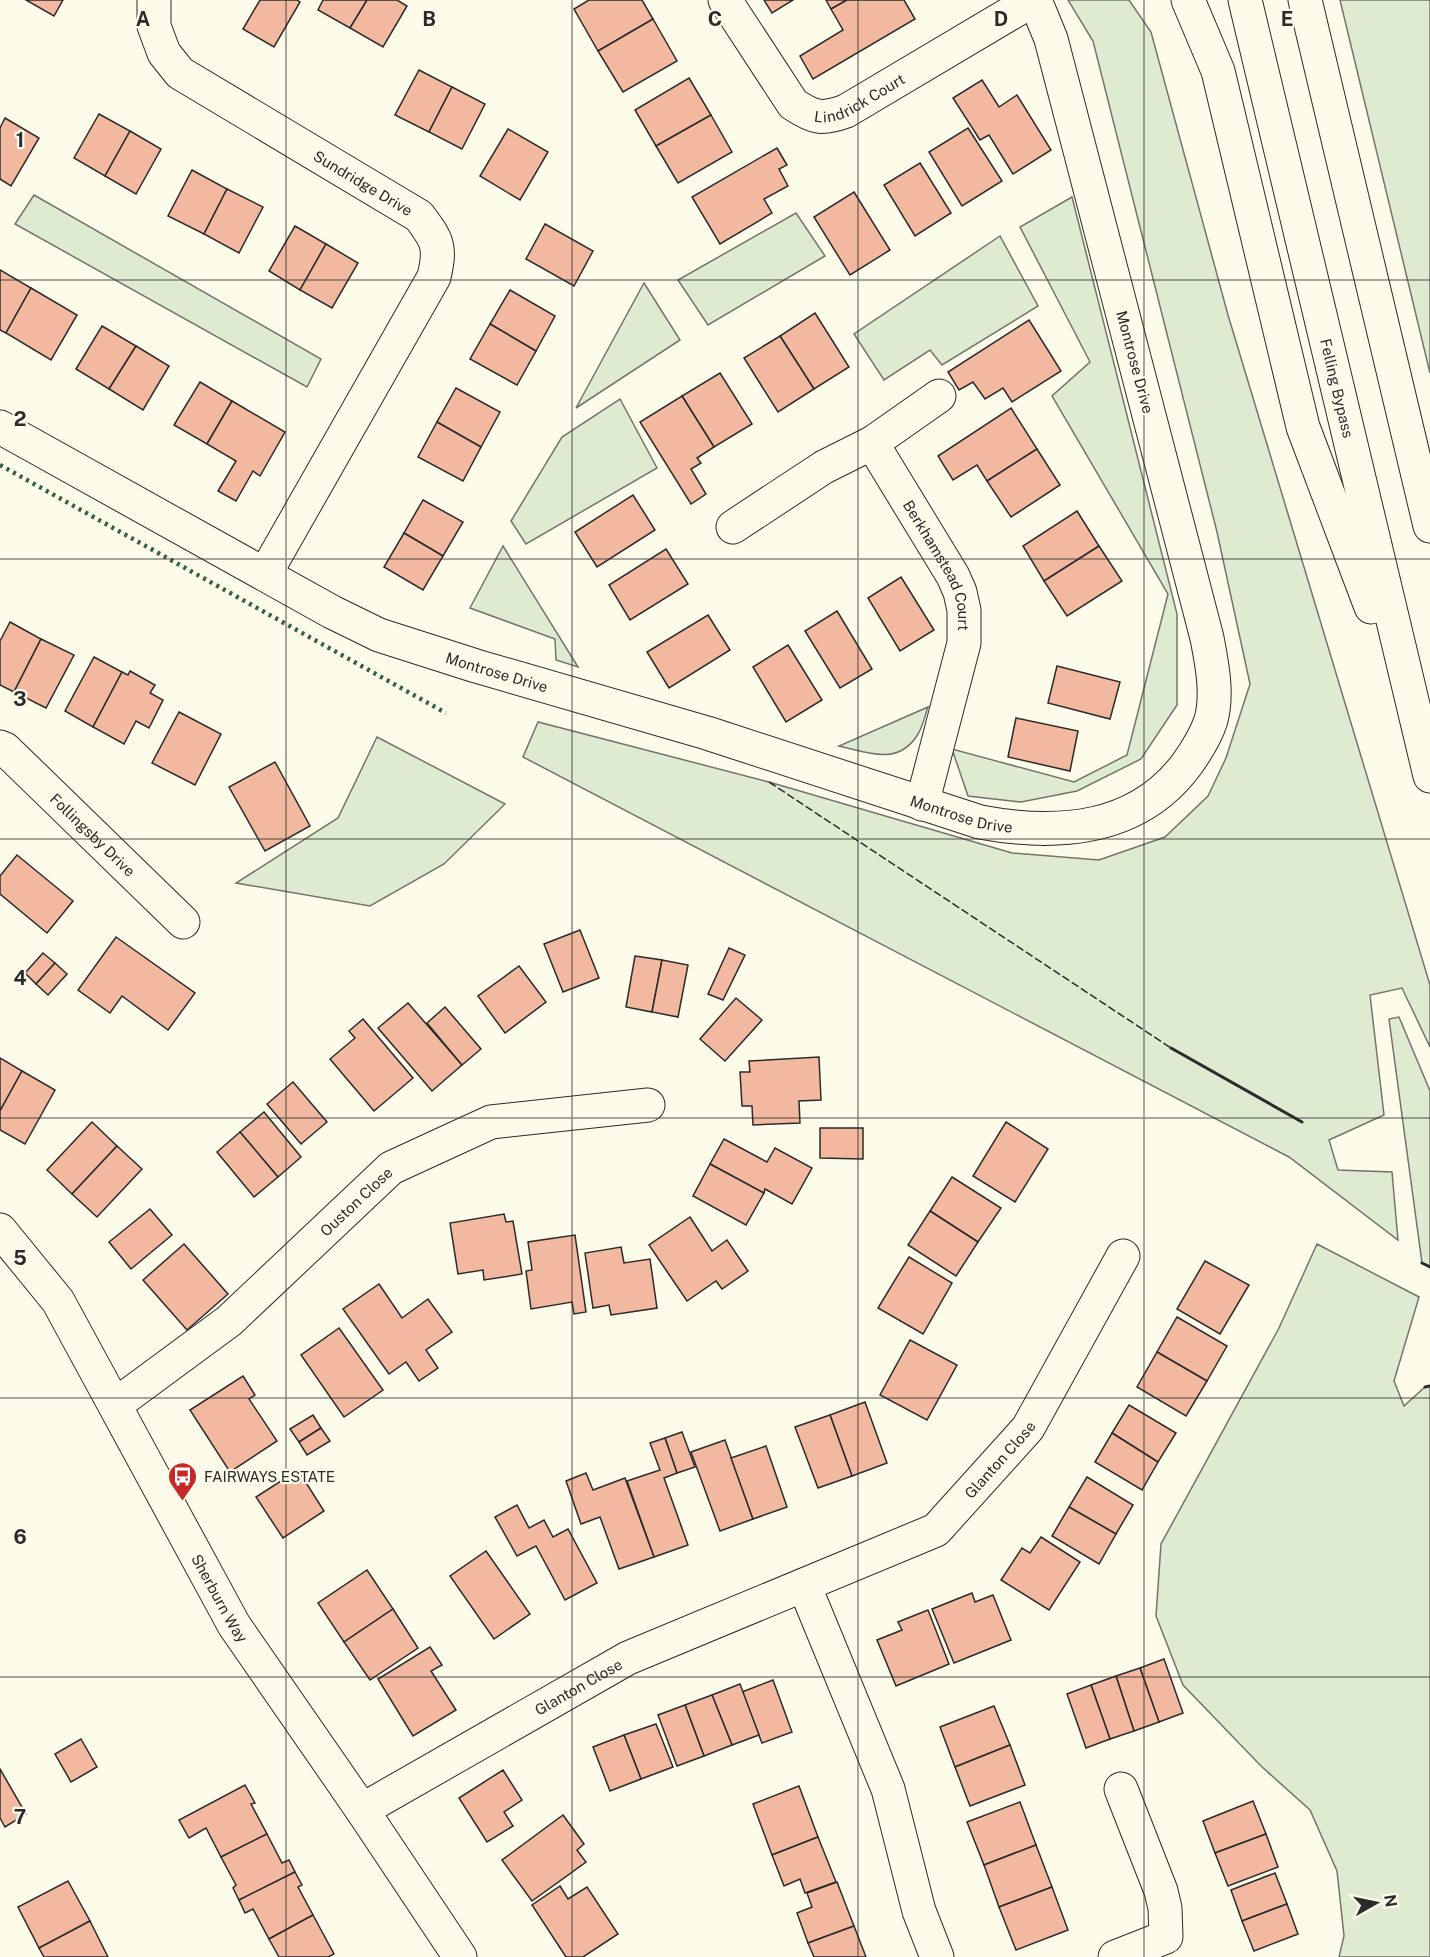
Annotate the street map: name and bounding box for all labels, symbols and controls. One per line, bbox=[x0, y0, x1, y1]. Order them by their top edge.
text: A bbox=[136, 7, 150, 31]
text: B bbox=[422, 7, 436, 31]
text: C bbox=[708, 7, 722, 31]
text: D bbox=[994, 7, 1008, 31]
text: E bbox=[1281, 7, 1293, 31]
street label: Lindrick Court bbox=[813, 70, 908, 125]
text: 1 bbox=[16, 128, 24, 152]
street label: Sundridge Drive bbox=[311, 147, 416, 219]
street label: Montrose Drive bbox=[1113, 309, 1157, 415]
street label: Felling Bypass bbox=[1317, 337, 1358, 440]
text: 2 bbox=[14, 407, 26, 431]
street label: Berkhamstead Court bbox=[900, 497, 973, 631]
street label: Montrose Drive bbox=[444, 648, 550, 695]
text: 3 bbox=[13, 687, 27, 711]
street label: Follingsby Drive bbox=[47, 789, 139, 879]
street label: Montrose Drive bbox=[908, 791, 1014, 835]
text: 4 bbox=[13, 966, 27, 990]
street label: Ouston Close bbox=[316, 1163, 395, 1239]
text: 5 bbox=[13, 1246, 27, 1270]
street label: Glanton Close bbox=[961, 1418, 1039, 1501]
bus stop icon: FAIRWAYS ESTATE bbox=[167, 1460, 199, 1502]
place label: FAIRWAYS ESTATE bbox=[204, 1468, 335, 1485]
text: 6 bbox=[13, 1525, 27, 1549]
street label: Sherburn Way bbox=[189, 1551, 252, 1645]
street label: Glanton Close bbox=[532, 1655, 625, 1718]
text: 7 bbox=[14, 1805, 26, 1829]
north arrow bbox=[1346, 1873, 1406, 1933]
text: N bbox=[1380, 1893, 1401, 1908]

